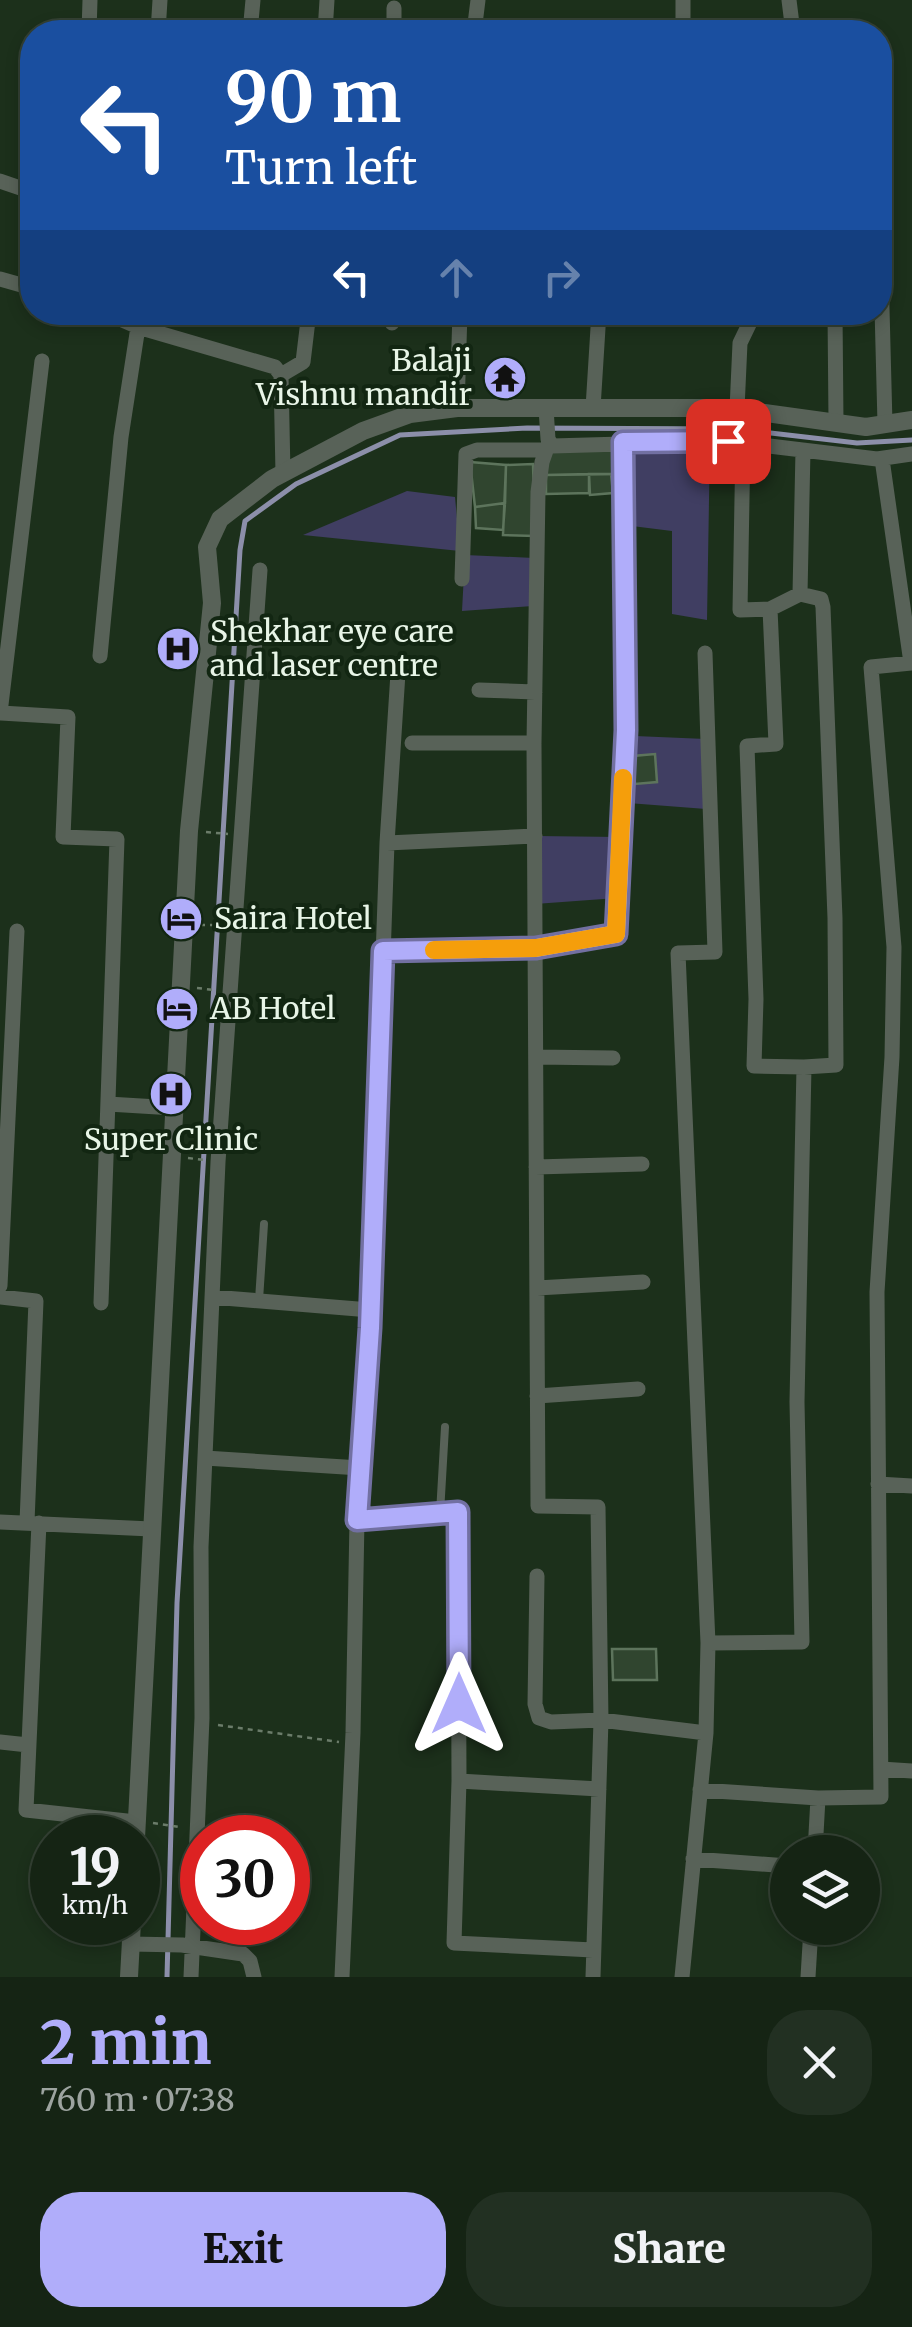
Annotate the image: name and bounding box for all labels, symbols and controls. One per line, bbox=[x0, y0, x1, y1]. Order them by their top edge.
text: 90 m bbox=[225, 53, 402, 141]
icon: left bbox=[60, 60, 190, 190]
text: Turn left bbox=[225, 140, 417, 196]
icon: left bbox=[324, 250, 379, 305]
icon: ahead bbox=[429, 250, 484, 305]
icon: right bbox=[534, 250, 589, 305]
place label: Balaji Vishnu mandir bbox=[255, 341, 472, 413]
temple icon: Balaji Vishnu mandir bbox=[482, 355, 528, 401]
pin bbox=[686, 399, 771, 484]
icon: arrive bbox=[701, 414, 756, 469]
place label: Shekhar eye care and laser centre bbox=[210, 612, 454, 684]
hospital icon: Shekhar eye care and laser centre bbox=[155, 626, 201, 672]
hotel icon: Saira Hotel bbox=[158, 896, 204, 942]
place label: Saira Hotel bbox=[214, 899, 372, 937]
hotel icon: AB Hotel bbox=[154, 986, 200, 1032]
place label: AB Hotel bbox=[209, 989, 336, 1027]
hospital icon: Super Clinic bbox=[148, 1071, 194, 1117]
place label: Super Clinic bbox=[84, 1120, 258, 1158]
position arrow bbox=[407, 1652, 511, 1756]
speed limit sign: 30 bbox=[180, 1815, 310, 1945]
map controls bbox=[770, 1835, 880, 1945]
button: layers bbox=[770, 1835, 880, 1945]
text: 19 bbox=[69, 1836, 121, 1899]
text: km/h bbox=[62, 1889, 128, 1921]
text: 2 min bbox=[40, 2005, 212, 2080]
button: close bbox=[767, 2010, 872, 2115]
text: 760 m · 07:38 bbox=[40, 2080, 235, 2120]
button: Exit bbox=[40, 2192, 446, 2307]
button: Share bbox=[466, 2192, 872, 2307]

